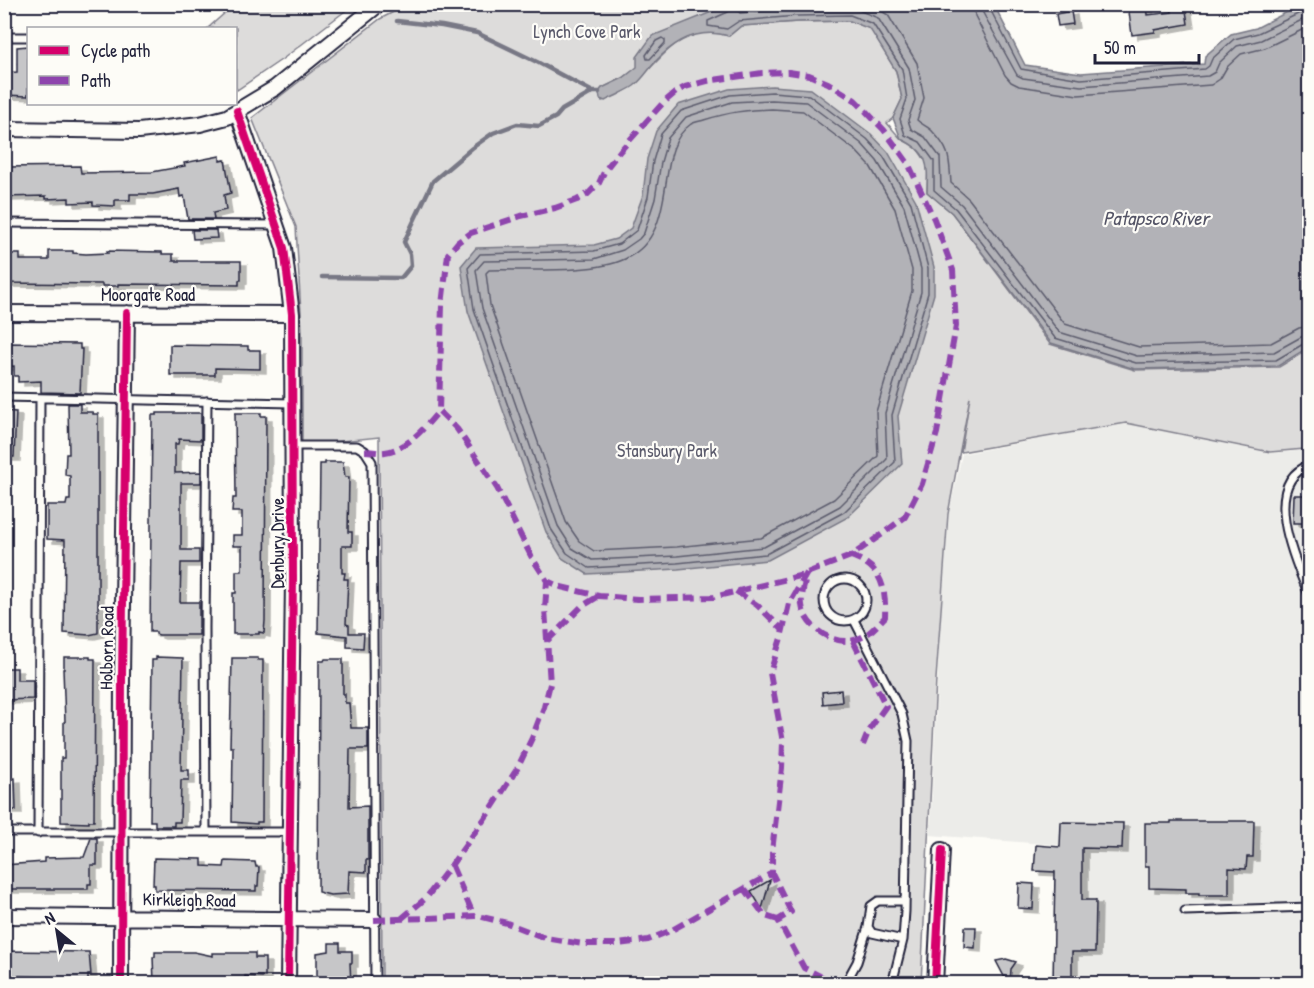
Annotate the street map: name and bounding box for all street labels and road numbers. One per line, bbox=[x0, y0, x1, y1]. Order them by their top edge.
street label: Moorgate Road bbox=[101, 282, 195, 307]
street label: Denbury Drive bbox=[265, 497, 290, 589]
street label: Holborn Road bbox=[93, 606, 120, 690]
street label: Kirkleigh Road bbox=[142, 886, 236, 913]

